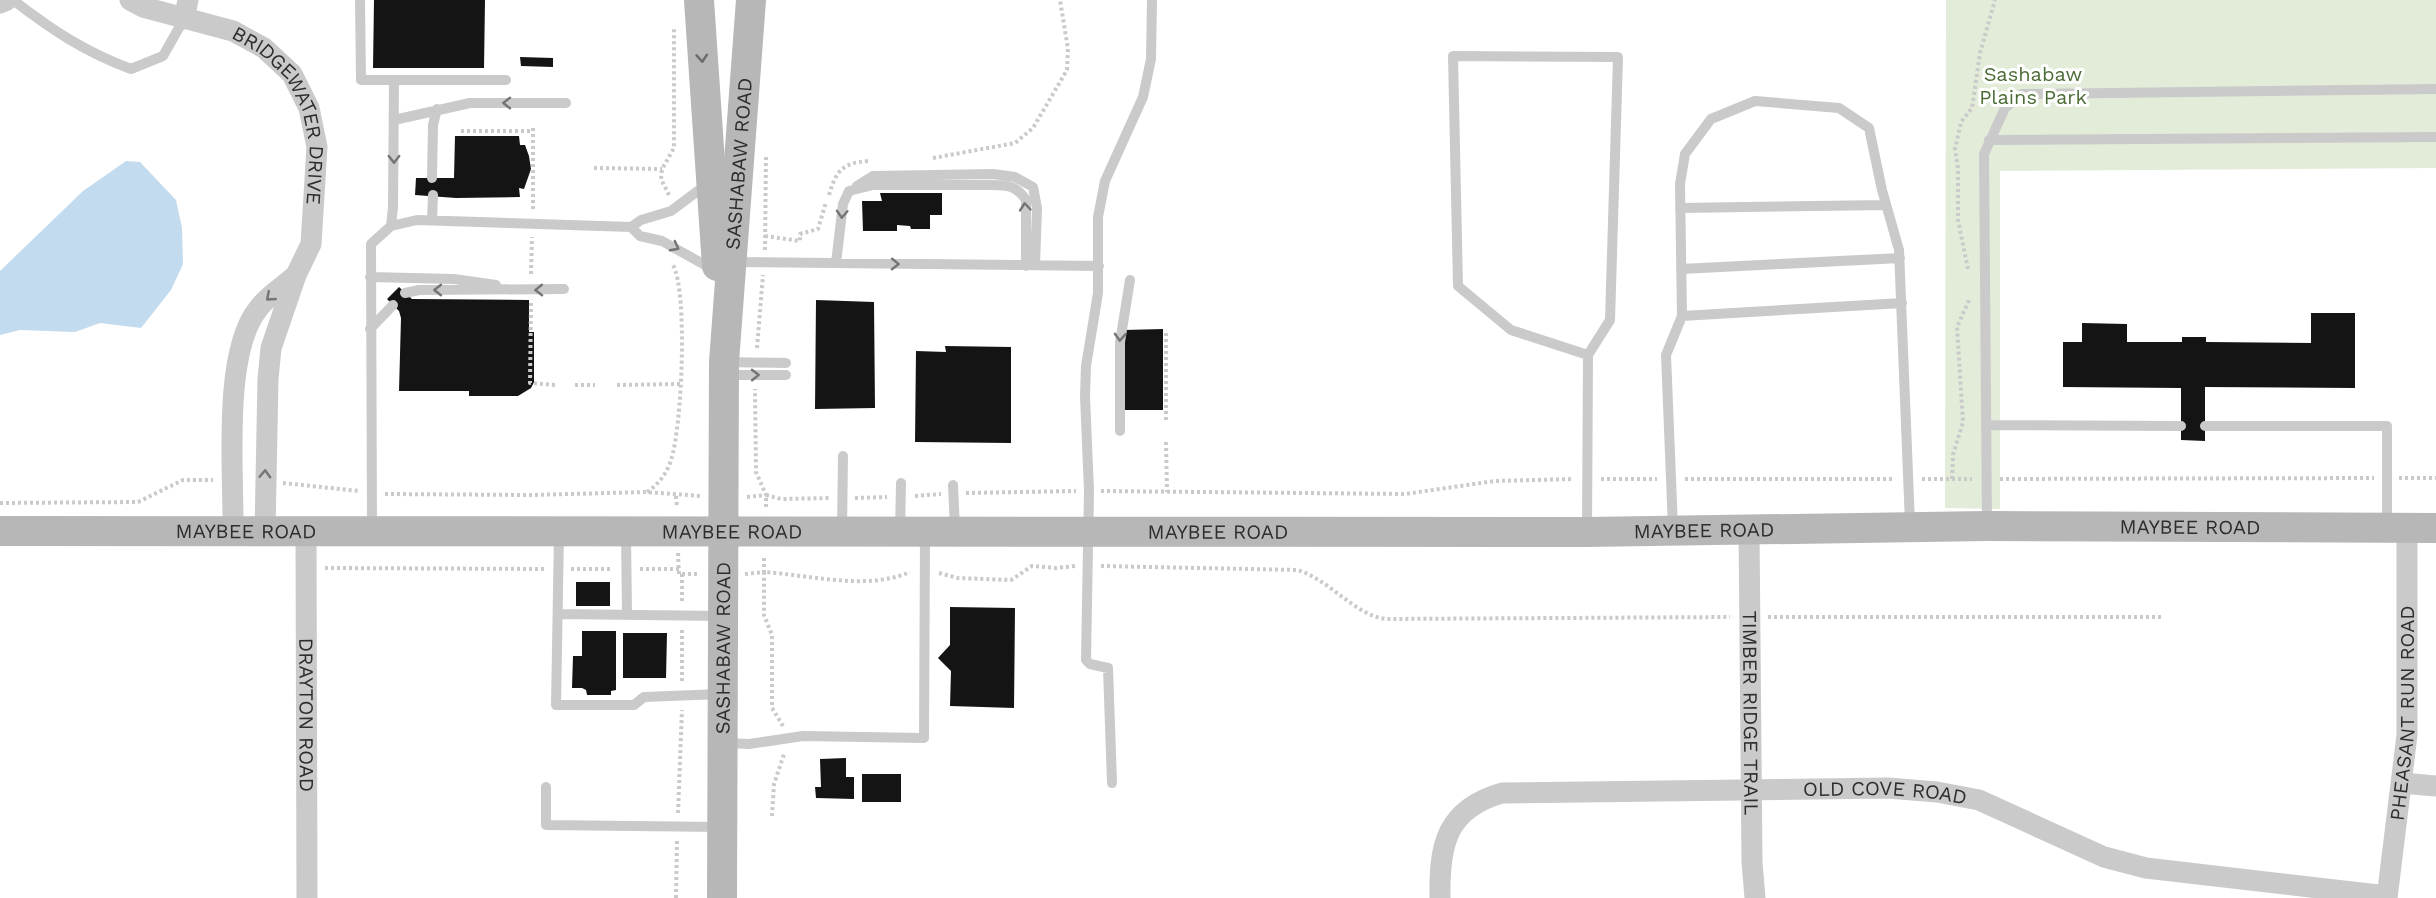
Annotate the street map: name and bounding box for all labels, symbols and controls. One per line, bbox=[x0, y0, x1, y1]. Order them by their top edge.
street label: BRIDGEWATER DRIVE bbox=[228, 21, 329, 205]
one-way arrow bbox=[695, 54, 708, 63]
park label: Sashabaw Plains Park bbox=[1979, 62, 2087, 109]
street label: SASHABAW ROAD bbox=[720, 77, 757, 251]
one-way arrow bbox=[503, 97, 512, 109]
one-way arrow bbox=[388, 155, 400, 164]
one-way arrow bbox=[1019, 203, 1032, 212]
one-way arrow bbox=[836, 210, 849, 219]
one-way arrow bbox=[669, 240, 679, 251]
one-way arrow bbox=[890, 258, 899, 270]
one-way arrow bbox=[434, 284, 443, 296]
one-way arrow bbox=[534, 284, 543, 296]
one-way arrow bbox=[266, 290, 277, 301]
one-way arrow bbox=[1114, 333, 1127, 342]
one-way arrow bbox=[750, 369, 759, 381]
one-way arrow bbox=[258, 469, 271, 478]
street label: MAYBEE ROAD bbox=[2119, 515, 2260, 539]
street label: MAYBEE ROAD bbox=[1633, 517, 1775, 543]
street label: MAYBEE ROAD bbox=[176, 519, 316, 543]
street label: MAYBEE ROAD bbox=[662, 519, 802, 544]
street label: MAYBEE ROAD bbox=[1148, 520, 1288, 544]
street label: SASHABAW ROAD bbox=[711, 562, 735, 734]
street label: PHEASANT RUN ROAD bbox=[2385, 605, 2420, 822]
street label: TIMBER RIDGE TRAIL bbox=[1738, 611, 1764, 816]
street label: DRAYTON ROAD bbox=[294, 638, 319, 792]
street label: OLD COVE ROAD bbox=[1803, 776, 1969, 809]

